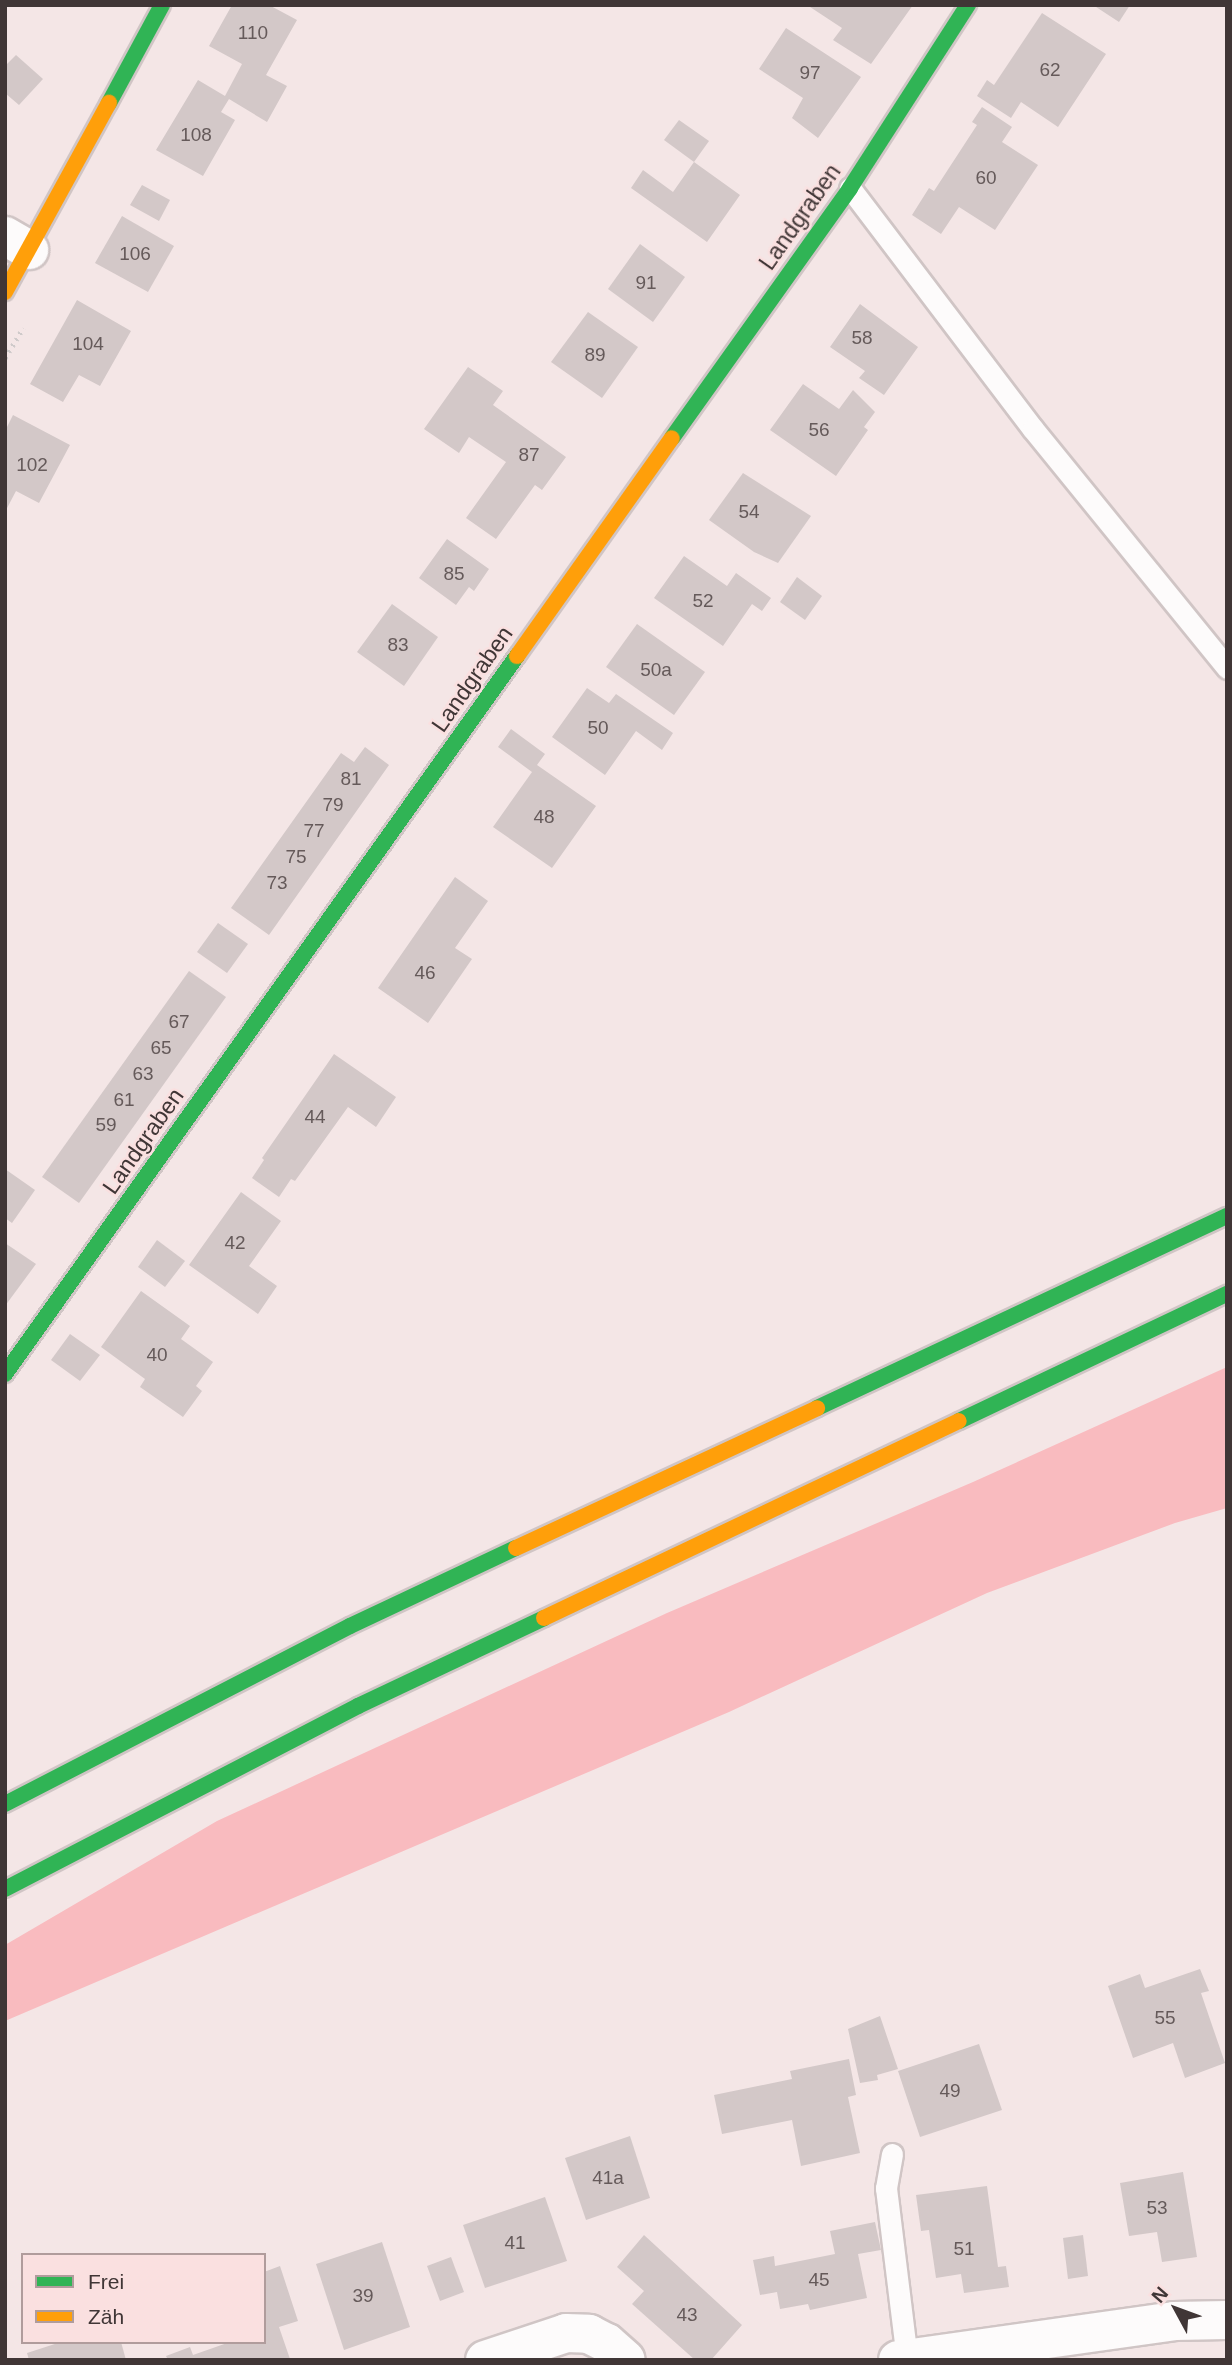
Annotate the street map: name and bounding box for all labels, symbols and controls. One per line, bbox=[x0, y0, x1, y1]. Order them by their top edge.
house number: 110 bbox=[238, 22, 268, 44]
house number: 62 bbox=[1039, 59, 1061, 81]
house number: 97 bbox=[799, 62, 821, 84]
house number: 108 bbox=[180, 124, 212, 146]
street label: Landgraben bbox=[753, 159, 847, 275]
house number: 60 bbox=[975, 167, 997, 189]
house number: 106 bbox=[119, 243, 151, 265]
house number: 91 bbox=[635, 272, 657, 294]
house number: 58 bbox=[851, 327, 873, 349]
house number: 104 bbox=[72, 333, 104, 355]
house number: 89 bbox=[584, 344, 606, 366]
house number: 56 bbox=[808, 419, 830, 441]
house number: 87 bbox=[518, 444, 540, 466]
house number: 102 bbox=[16, 454, 48, 476]
house number: 54 bbox=[738, 501, 760, 523]
house number: 85 bbox=[443, 563, 465, 585]
house number: 52 bbox=[692, 590, 714, 612]
street label: Landgraben bbox=[425, 621, 519, 737]
house number: 83 bbox=[387, 634, 409, 656]
house number: 50a bbox=[640, 659, 672, 681]
house number: 50 bbox=[587, 717, 609, 739]
house number: 81 bbox=[340, 768, 362, 790]
house number: 79 bbox=[322, 794, 344, 816]
house number: 48 bbox=[533, 806, 555, 828]
house number: 77 bbox=[303, 820, 325, 842]
house number: 75 bbox=[285, 846, 307, 868]
house number: 73 bbox=[266, 872, 288, 894]
house number: 46 bbox=[414, 962, 436, 984]
house number: 67 bbox=[168, 1011, 190, 1033]
house number: 65 bbox=[150, 1037, 172, 1059]
house number: 63 bbox=[132, 1063, 154, 1085]
street label: Landgraben bbox=[96, 1083, 190, 1199]
house number: 61 bbox=[113, 1089, 135, 1111]
house number: 44 bbox=[304, 1106, 326, 1128]
house number: 59 bbox=[95, 1114, 117, 1136]
house number: 42 bbox=[224, 1232, 246, 1254]
house number: 40 bbox=[146, 1344, 168, 1366]
house number: 55 bbox=[1154, 2007, 1176, 2029]
house number: 49 bbox=[939, 2080, 961, 2102]
house number: 41a bbox=[592, 2167, 624, 2189]
house number: 53 bbox=[1146, 2197, 1168, 2219]
house number: 41 bbox=[504, 2232, 526, 2254]
house number: 51 bbox=[953, 2238, 975, 2260]
legend bbox=[21, 2253, 266, 2344]
house number: 45 bbox=[808, 2269, 830, 2291]
text: Frei bbox=[88, 2270, 124, 2293]
north arrow bbox=[1141, 2274, 1211, 2344]
text: N bbox=[1147, 2283, 1172, 2307]
house number: 39 bbox=[352, 2285, 374, 2307]
house number: 43 bbox=[676, 2304, 698, 2326]
text: Zäh bbox=[88, 2305, 124, 2328]

